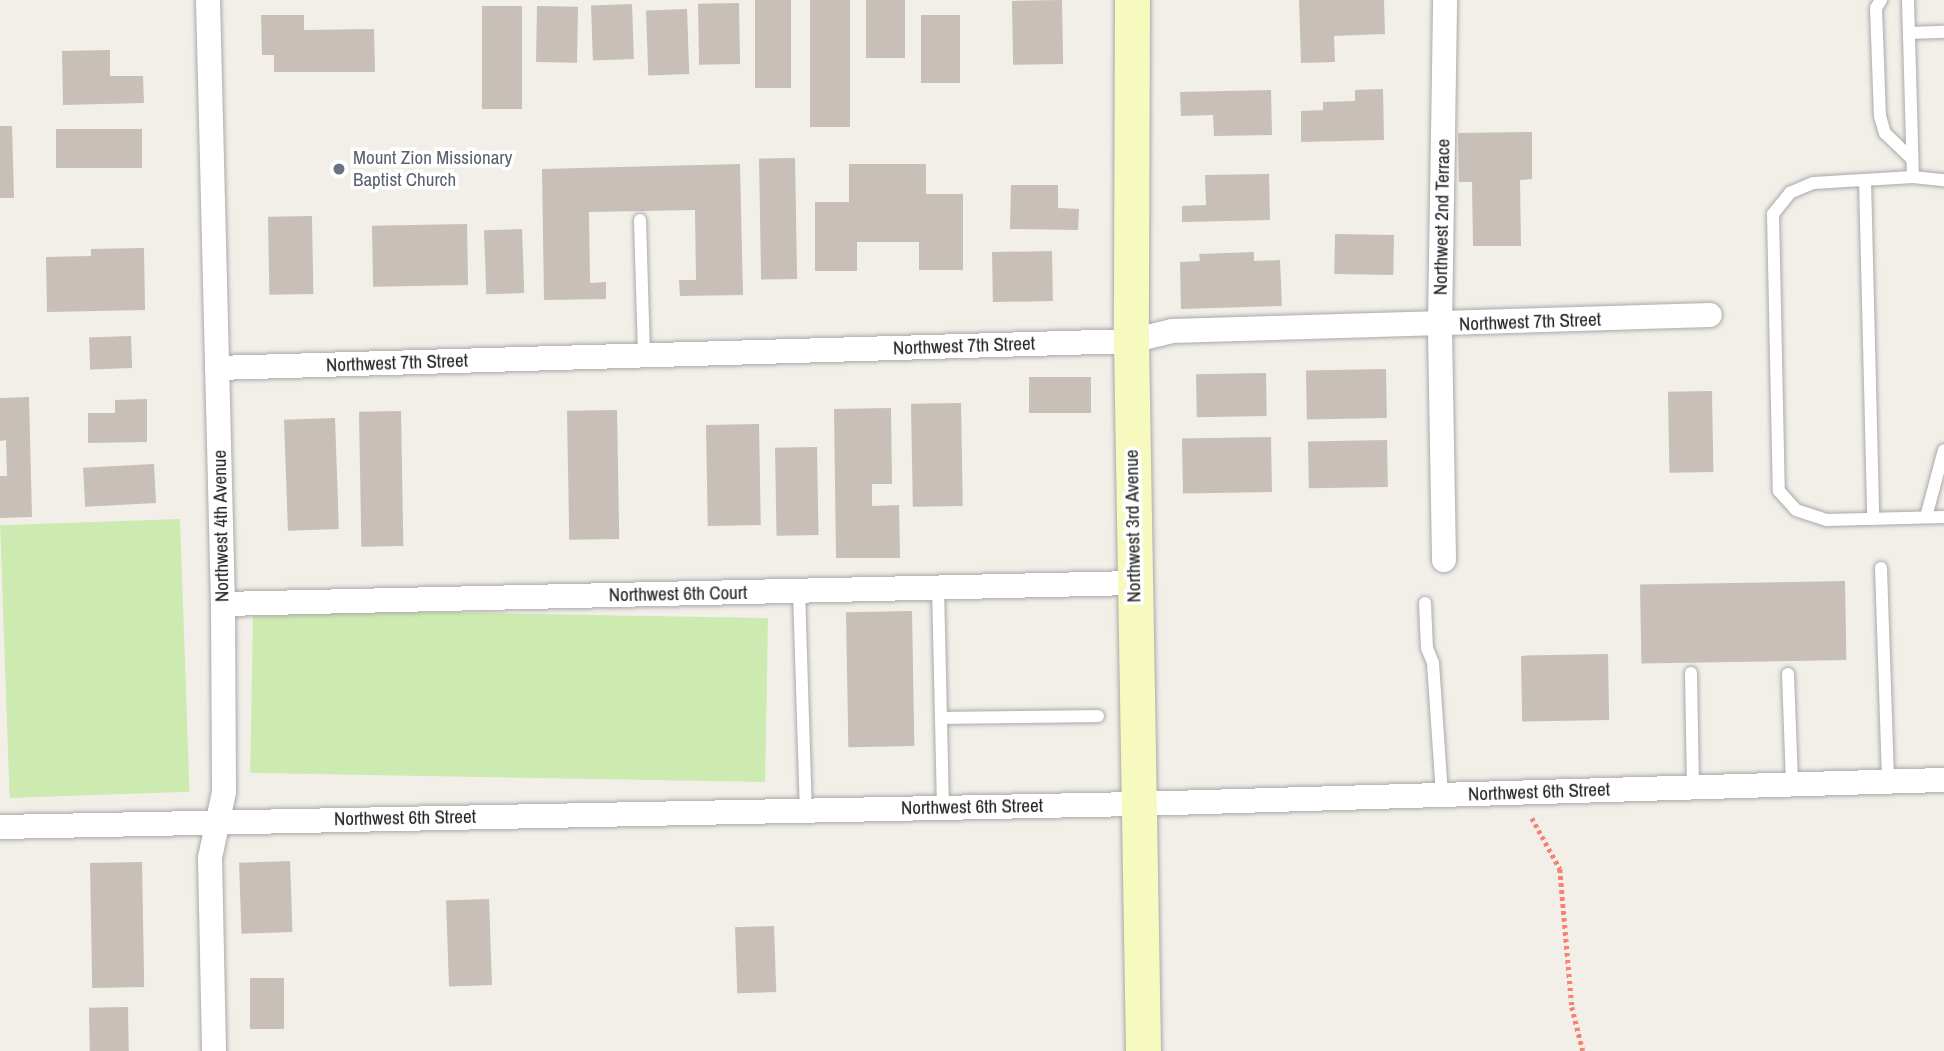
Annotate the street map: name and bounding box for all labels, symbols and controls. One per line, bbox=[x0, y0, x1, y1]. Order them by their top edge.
street label: Northwest 2nd Terrace bbox=[1429, 138, 1455, 296]
place label: Mount Zion Missionary Baptist Church bbox=[353, 147, 512, 191]
marker: Mount Zion Missionary Baptist Church bbox=[331, 161, 347, 177]
street label: Northwest 7th Street bbox=[1459, 308, 1601, 336]
street label: Northwest 7th Street bbox=[893, 332, 1035, 360]
street label: Northwest 7th Street bbox=[326, 349, 468, 377]
street label: Northwest 4th Avenue bbox=[208, 449, 234, 603]
street label: Northwest 3rd Avenue bbox=[1120, 449, 1146, 603]
street label: Northwest 6th Court bbox=[609, 581, 747, 607]
street label: Northwest 6th Street bbox=[1468, 778, 1610, 806]
street label: Northwest 6th Street bbox=[901, 794, 1043, 820]
street label: Northwest 6th Street bbox=[334, 805, 476, 831]

